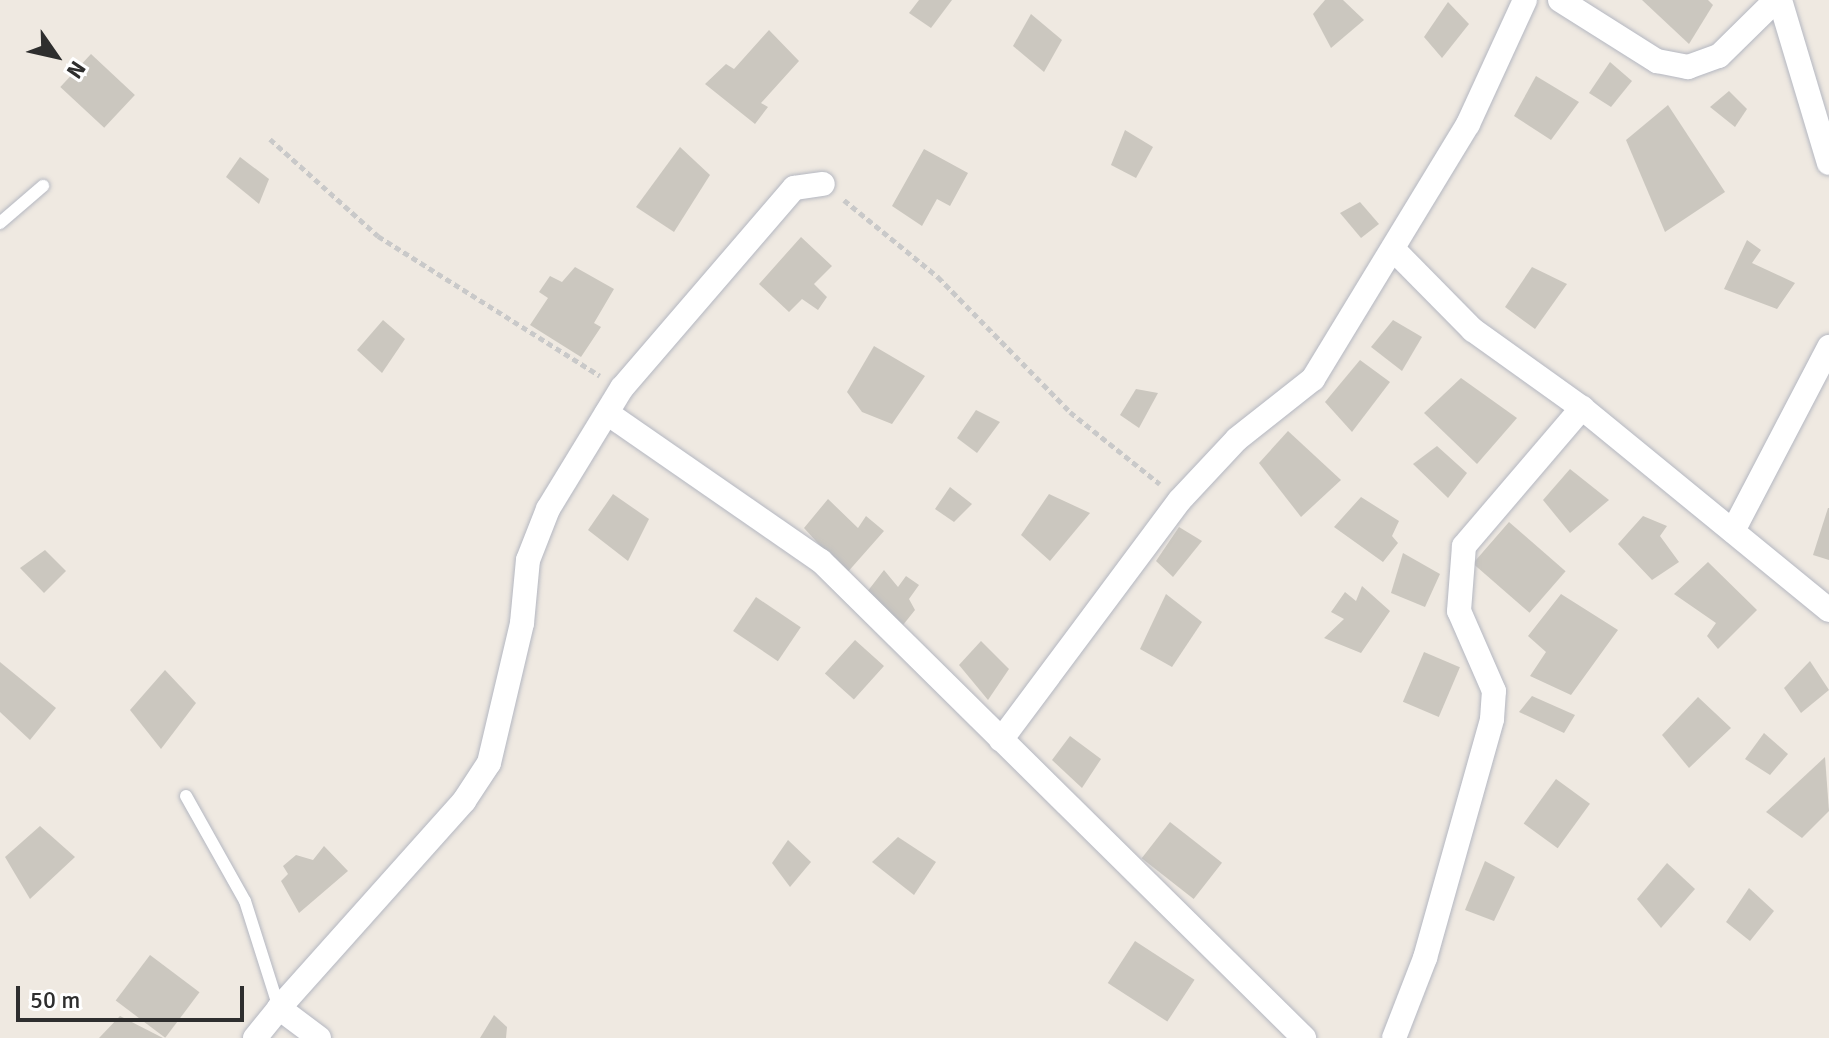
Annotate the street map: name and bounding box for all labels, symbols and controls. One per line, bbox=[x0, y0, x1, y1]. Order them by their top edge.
north arrow bbox=[16, 16, 96, 96]
text: N bbox=[61, 56, 92, 84]
scale bar bbox=[20, 970, 248, 1020]
text: 50 m bbox=[30, 985, 80, 1015]

